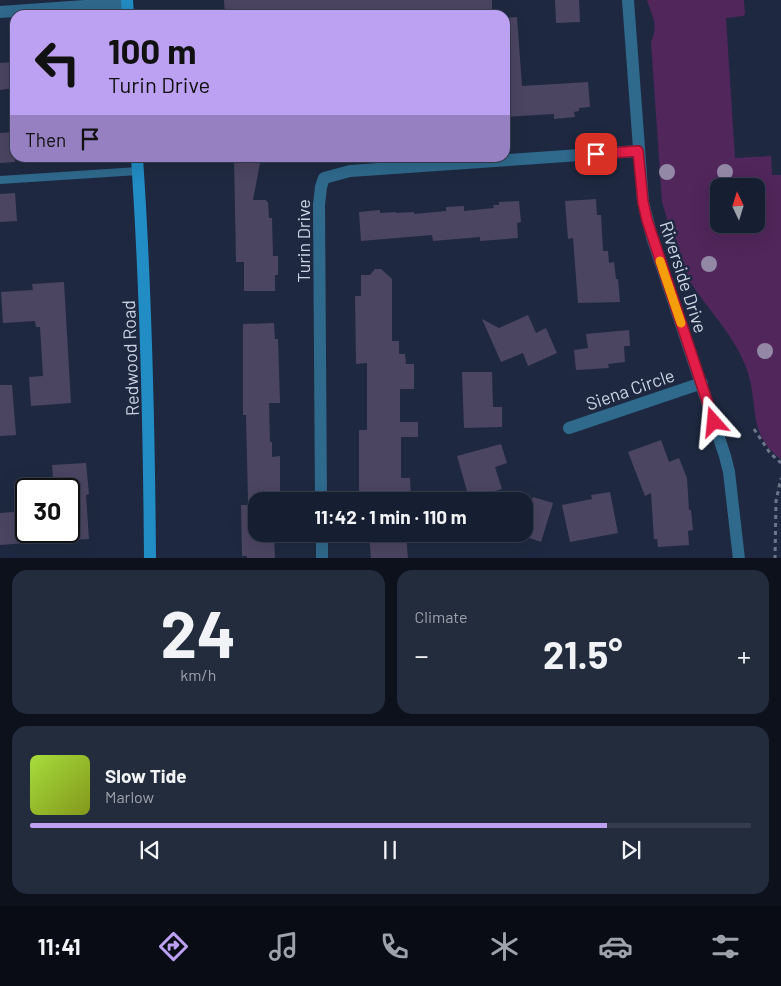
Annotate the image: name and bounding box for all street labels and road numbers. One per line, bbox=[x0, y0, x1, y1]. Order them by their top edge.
street label: Turin Drive bbox=[292, 199, 314, 283]
street label: Riverside Drive bbox=[656, 218, 712, 336]
street label: Redwood Road bbox=[117, 300, 143, 416]
street label: Siena Circle bbox=[583, 364, 677, 414]

